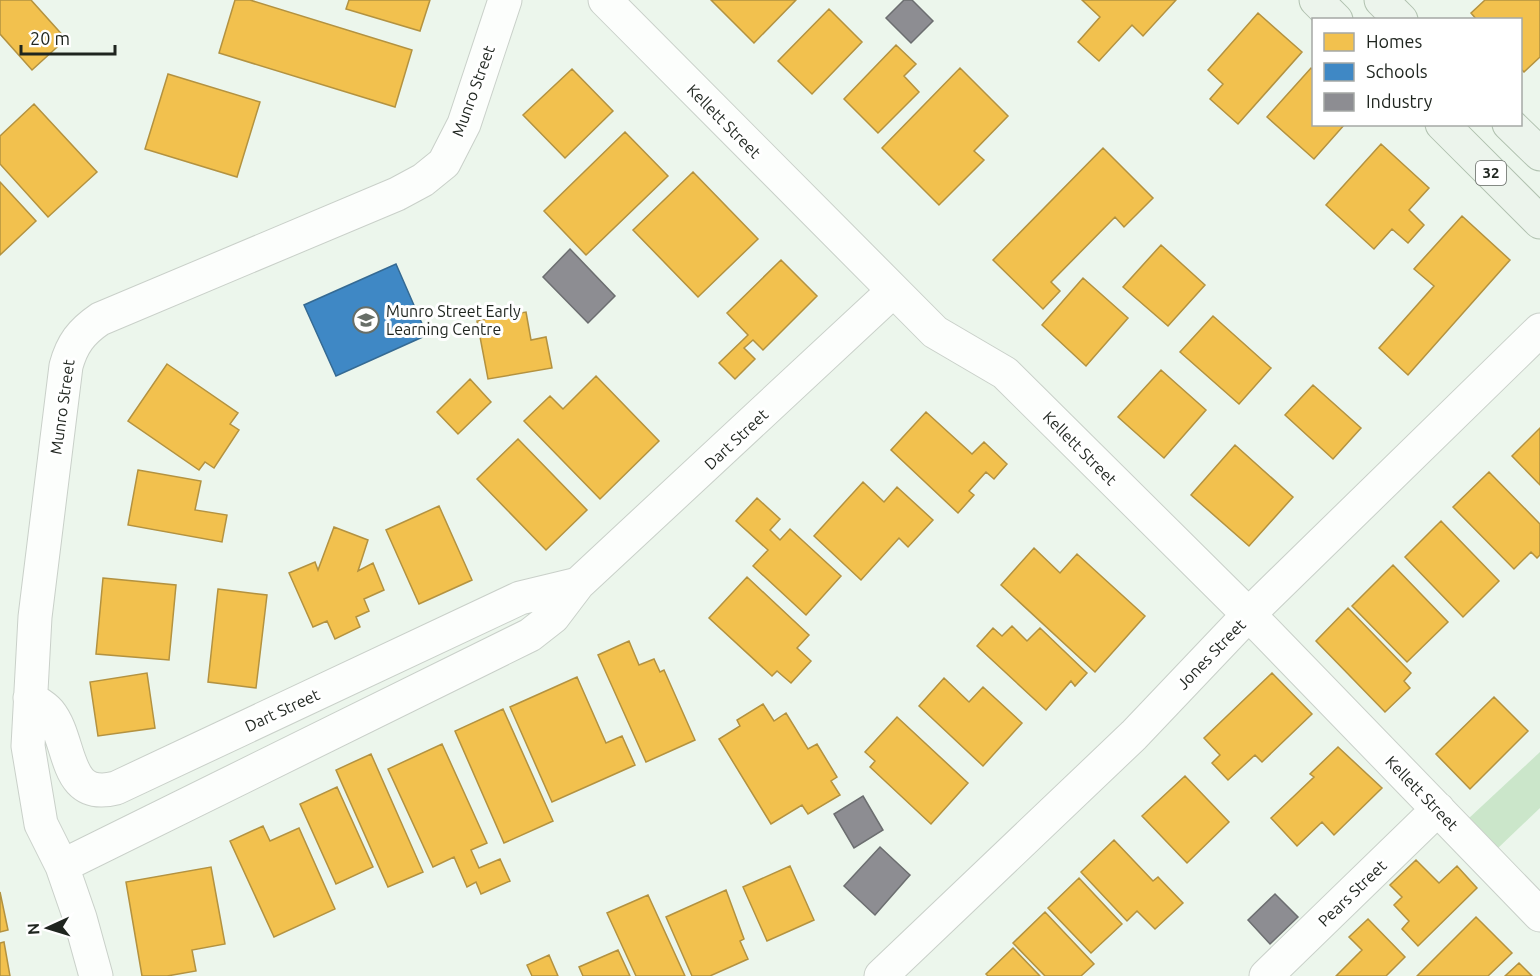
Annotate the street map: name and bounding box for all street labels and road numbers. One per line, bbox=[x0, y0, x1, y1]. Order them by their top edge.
street label: Munro Street bbox=[448, 42, 498, 139]
street label: Kellett Street bbox=[684, 81, 765, 162]
road number: 32 bbox=[1476, 161, 1506, 185]
street label: Munro Street bbox=[46, 358, 78, 456]
street label: Dart Street bbox=[701, 405, 772, 473]
street label: Kellett Street bbox=[1040, 408, 1121, 489]
street label: Jones Street bbox=[1173, 615, 1249, 693]
street label: Dart Street bbox=[242, 685, 323, 735]
street label: Kellett Street bbox=[1382, 752, 1462, 834]
street label: Pears Street bbox=[1314, 856, 1390, 930]

